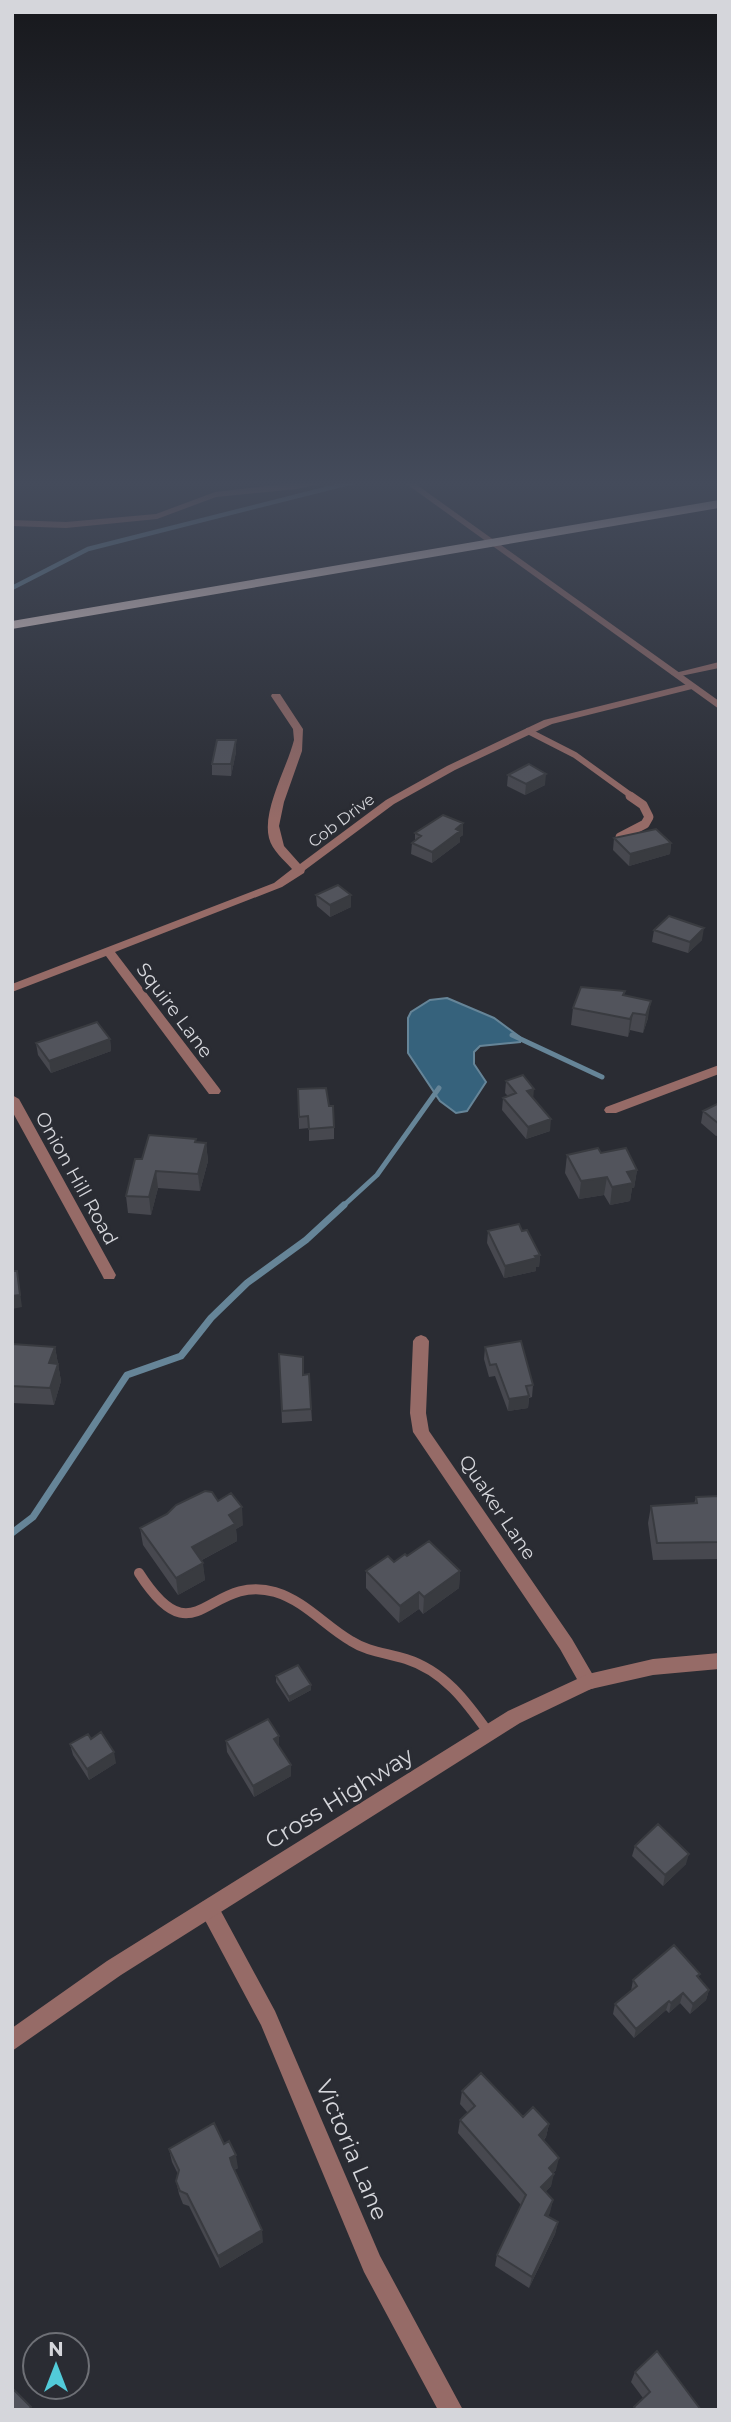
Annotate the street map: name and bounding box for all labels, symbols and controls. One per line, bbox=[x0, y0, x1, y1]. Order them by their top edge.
street label: Cob Drive bbox=[304, 789, 378, 851]
street label: Squire Lane bbox=[131, 958, 218, 1062]
street label: Onion Hill Road bbox=[30, 1107, 123, 1249]
street label: Quaker Lane bbox=[454, 1450, 541, 1564]
street label: Cross Highway bbox=[260, 1741, 419, 1855]
street label: Victoria Lane bbox=[310, 2076, 394, 2224]
north arrow bbox=[21, 2331, 91, 2401]
text: N bbox=[48, 2338, 64, 2361]

